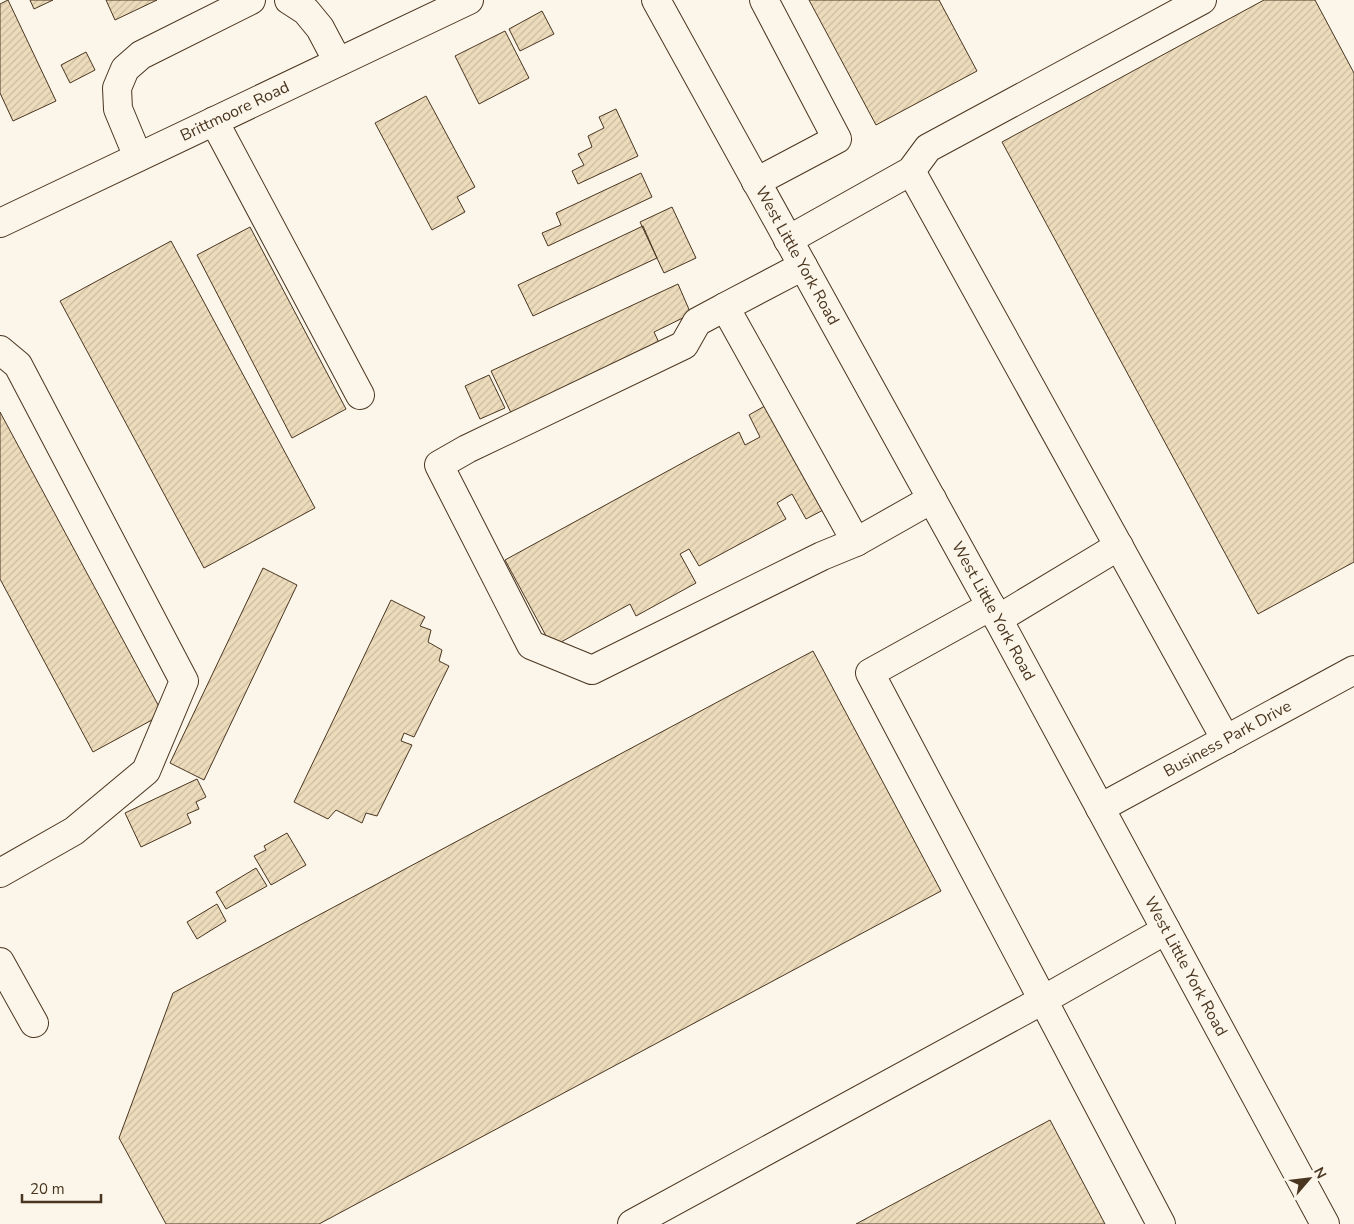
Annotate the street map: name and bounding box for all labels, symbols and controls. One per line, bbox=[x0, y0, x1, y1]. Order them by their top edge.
street label: Brittmoore Road bbox=[177, 76, 293, 147]
street label: West Little York Road bbox=[750, 182, 844, 329]
street label: West Little York Road bbox=[946, 538, 1040, 685]
street label: Business Park Drive bbox=[1160, 695, 1295, 782]
street label: West Little York Road bbox=[1139, 893, 1232, 1040]
north arrow bbox=[1284, 1154, 1334, 1204]
text: N bbox=[1309, 1164, 1331, 1182]
scale bar bbox=[22, 1172, 101, 1204]
text: 20 m bbox=[30, 1179, 65, 1199]

